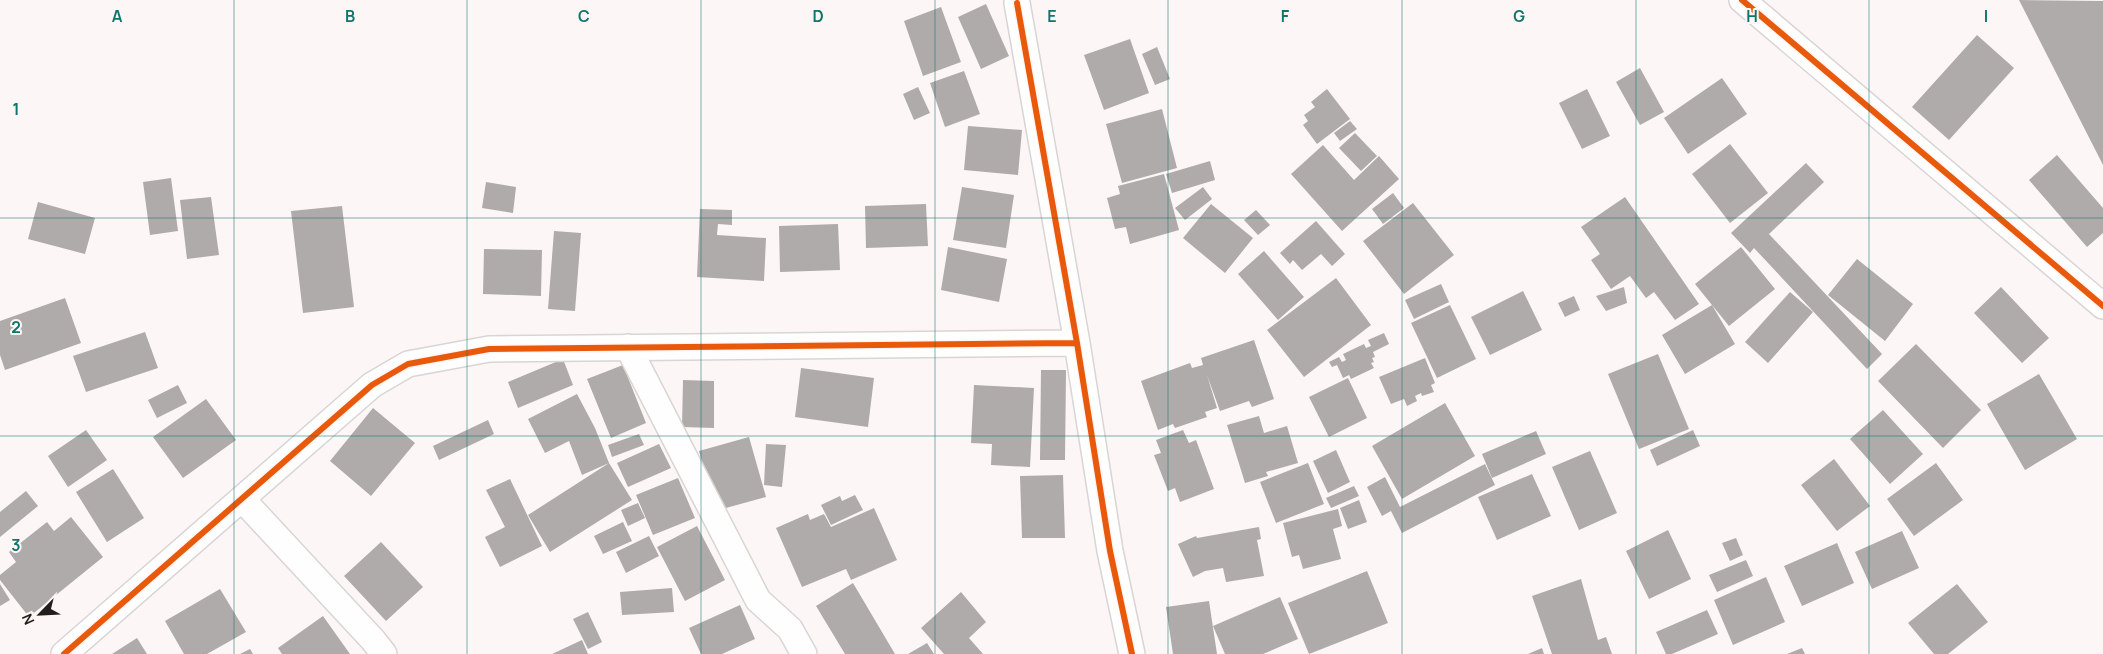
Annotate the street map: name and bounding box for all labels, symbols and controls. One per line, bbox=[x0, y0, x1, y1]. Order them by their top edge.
text: A bbox=[112, 5, 123, 27]
text: B bbox=[345, 5, 355, 27]
text: C bbox=[578, 5, 590, 27]
text: D bbox=[812, 5, 824, 27]
text: E bbox=[1047, 5, 1057, 27]
text: F bbox=[1281, 5, 1290, 27]
text: G bbox=[1513, 5, 1525, 27]
text: H bbox=[1746, 5, 1758, 27]
text: I bbox=[1984, 5, 1988, 27]
text: 1 bbox=[12, 98, 20, 120]
text: 2 bbox=[11, 316, 21, 338]
text: 3 bbox=[11, 534, 21, 556]
north arrow bbox=[15, 589, 65, 639]
text: N bbox=[17, 611, 38, 628]

